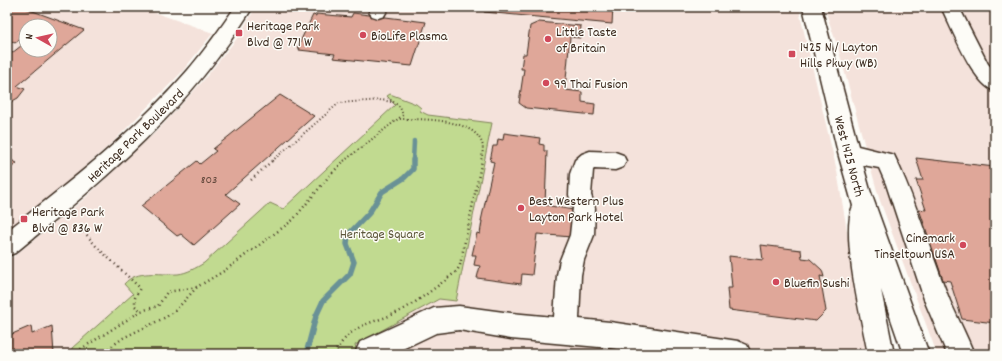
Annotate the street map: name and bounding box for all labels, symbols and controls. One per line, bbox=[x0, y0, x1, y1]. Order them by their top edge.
place label: Heritage Park Blvd @ 771 W bbox=[247, 17, 319, 53]
north arrow bbox=[18, 18, 58, 58]
place label: Little Taste of Britain bbox=[556, 23, 617, 59]
place label: BioLife Plasma bbox=[371, 27, 448, 47]
marker: Heritage Park Blvd @ 771 W bbox=[234, 28, 244, 38]
marker: BioLife Plasma bbox=[358, 30, 368, 40]
text: N bbox=[22, 33, 38, 41]
marker: Little Taste of Britain bbox=[543, 34, 553, 44]
place label: 1425 N / Layton Hills Pkwy (WB) bbox=[800, 38, 878, 74]
marker: 1425 N / Layton Hills Pkwy (WB) bbox=[787, 49, 797, 59]
place label: 99 Thai Fusion bbox=[554, 75, 628, 95]
marker: 99 Thai Fusion bbox=[541, 78, 551, 88]
street label: Heritage Park Boulevard bbox=[83, 85, 189, 188]
street label: West 1425 North bbox=[828, 114, 868, 199]
house number: 803 bbox=[201, 172, 217, 189]
place label: Best Western Plus Layton Park Hotel bbox=[529, 192, 624, 228]
place label: Heritage Park Blvd @ 836 W bbox=[32, 203, 104, 239]
marker: Best Western Plus Layton Park Hotel bbox=[516, 203, 526, 213]
marker: Heritage Park Blvd @ 836 W bbox=[19, 214, 29, 224]
park label: Heritage Square bbox=[340, 225, 424, 245]
place label: Cinemark Tinseltown USA bbox=[874, 229, 955, 265]
marker: Cinemark Tinseltown USA bbox=[958, 240, 968, 250]
place label: Bluefin Sushi bbox=[784, 274, 850, 294]
marker: Bluefin Sushi bbox=[771, 277, 781, 287]

